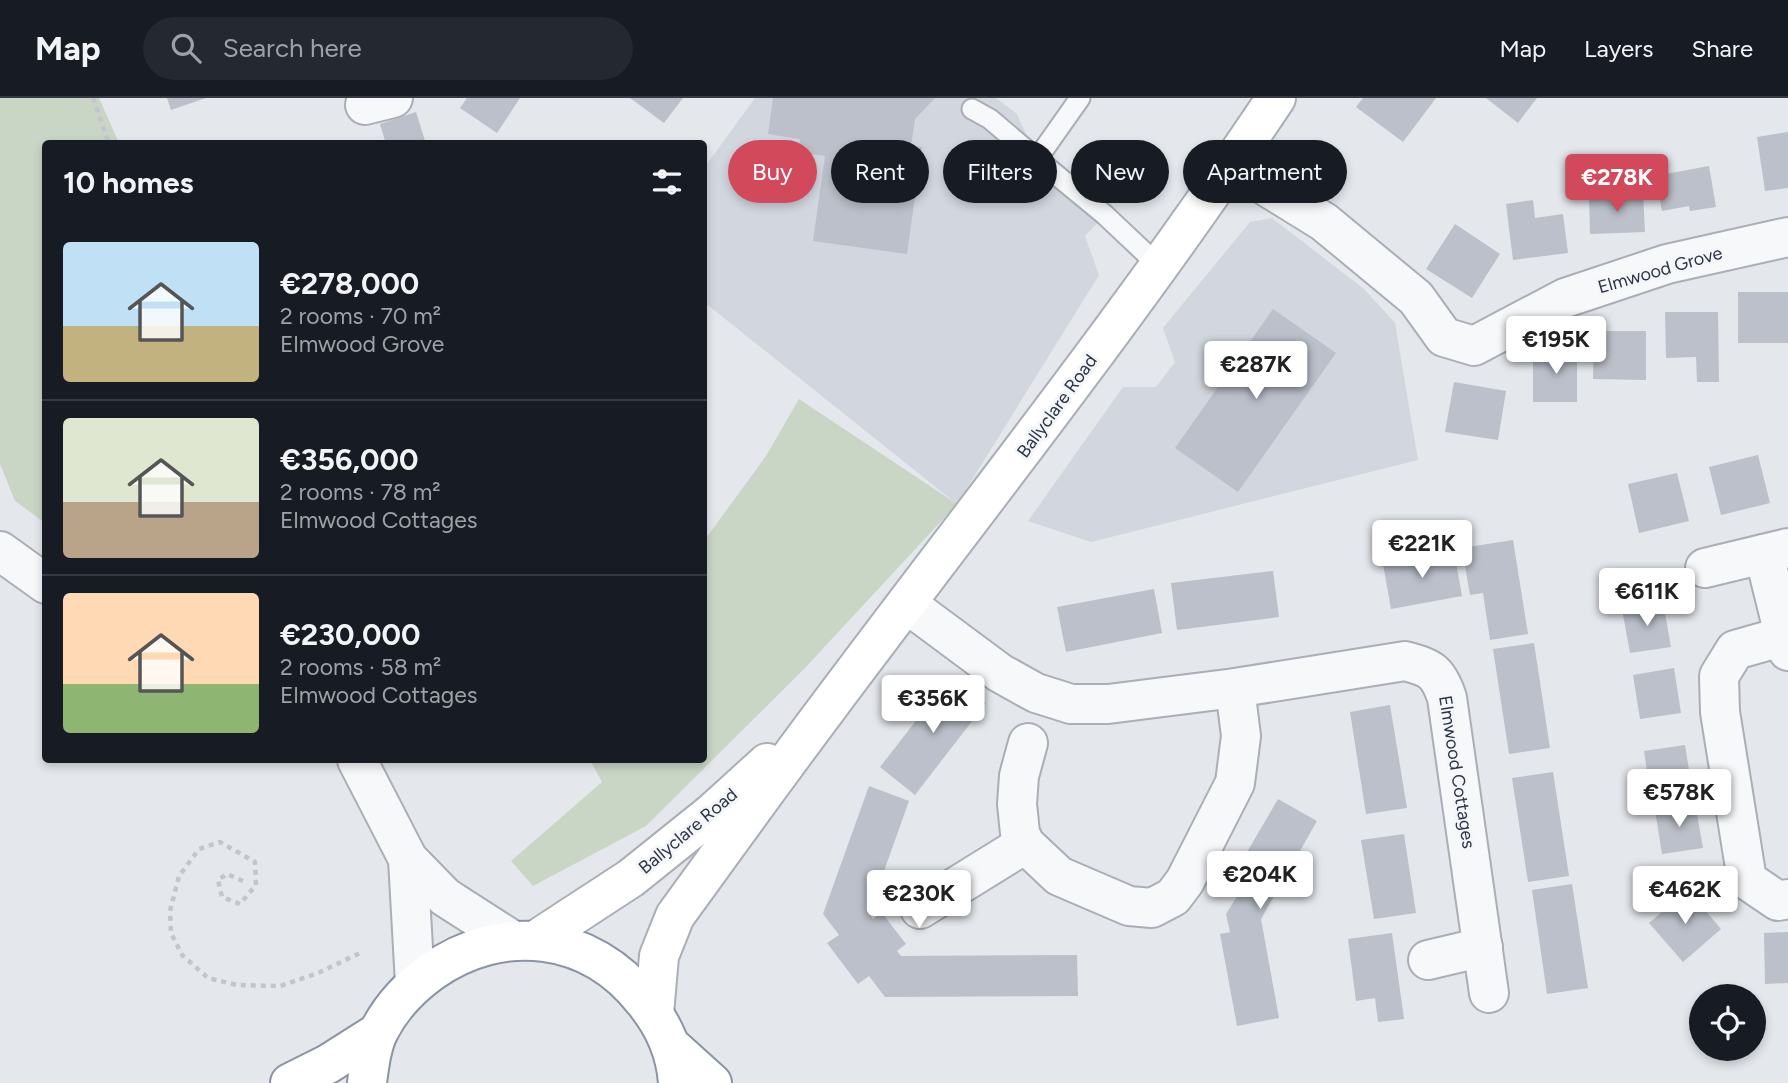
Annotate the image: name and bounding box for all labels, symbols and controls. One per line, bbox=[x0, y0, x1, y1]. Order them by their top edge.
search box bbox=[143, 17, 633, 80]
text: Map bbox=[35, 29, 101, 68]
icon: search bbox=[167, 29, 205, 67]
text: Search here bbox=[223, 32, 362, 64]
text: Map bbox=[1499, 34, 1546, 63]
text: Layers bbox=[1584, 34, 1653, 63]
text: Share bbox=[1691, 34, 1753, 63]
chip: Buy bbox=[728, 140, 817, 203]
chip: Rent bbox=[831, 140, 929, 203]
chip: Filters bbox=[943, 140, 1057, 203]
chip: New bbox=[1071, 140, 1169, 203]
chip: Apartment bbox=[1183, 140, 1347, 203]
pin: €278K bbox=[1568, 155, 1666, 214]
icon: filters bbox=[648, 163, 686, 201]
text: €278K bbox=[1581, 163, 1653, 191]
text: 10 homes bbox=[63, 164, 194, 201]
street label: Elmwood Grove bbox=[1595, 242, 1725, 298]
text: €278,000 bbox=[280, 265, 419, 302]
icon: home bbox=[119, 270, 203, 354]
text: 2 rooms · 70 m² bbox=[280, 302, 441, 330]
pin: €195K bbox=[1507, 316, 1605, 376]
text: €195K bbox=[1522, 325, 1590, 353]
text: Elmwood Grove bbox=[280, 330, 444, 358]
pin: €287K bbox=[1207, 342, 1305, 401]
street label: Ballyclare Road bbox=[1012, 350, 1102, 462]
text: €287K bbox=[1220, 350, 1292, 378]
text: €356,000 bbox=[280, 441, 418, 478]
icon: home bbox=[119, 446, 203, 530]
text: 2 rooms · 78 m² bbox=[280, 478, 441, 506]
text: Elmwood Cottages bbox=[280, 506, 477, 534]
pin: €221K bbox=[1373, 520, 1471, 580]
text: €221K bbox=[1388, 529, 1456, 557]
pin: €611K bbox=[1598, 568, 1696, 628]
text: €611K bbox=[1615, 577, 1679, 605]
text: €230,000 bbox=[280, 616, 420, 653]
icon: home bbox=[119, 621, 203, 705]
text: 2 rooms · 58 m² bbox=[280, 653, 441, 681]
pin: €356K bbox=[884, 676, 982, 735]
text: Elmwood Cottages bbox=[280, 681, 477, 709]
text: €356K bbox=[898, 684, 968, 712]
street label: Elmwood Cottages bbox=[1434, 694, 1480, 850]
pin: €578K bbox=[1630, 770, 1728, 829]
text: €578K bbox=[1643, 778, 1715, 806]
street label: Ballyclare Road bbox=[634, 783, 742, 879]
pin: €204K bbox=[1211, 852, 1309, 911]
text: €204K bbox=[1223, 860, 1297, 888]
pin: €462K bbox=[1636, 866, 1734, 926]
pin: €230K bbox=[870, 870, 968, 930]
text: €462K bbox=[1649, 875, 1721, 903]
text: €230K bbox=[883, 879, 955, 907]
map controls bbox=[1689, 984, 1766, 1061]
button: locate bbox=[1689, 984, 1766, 1061]

